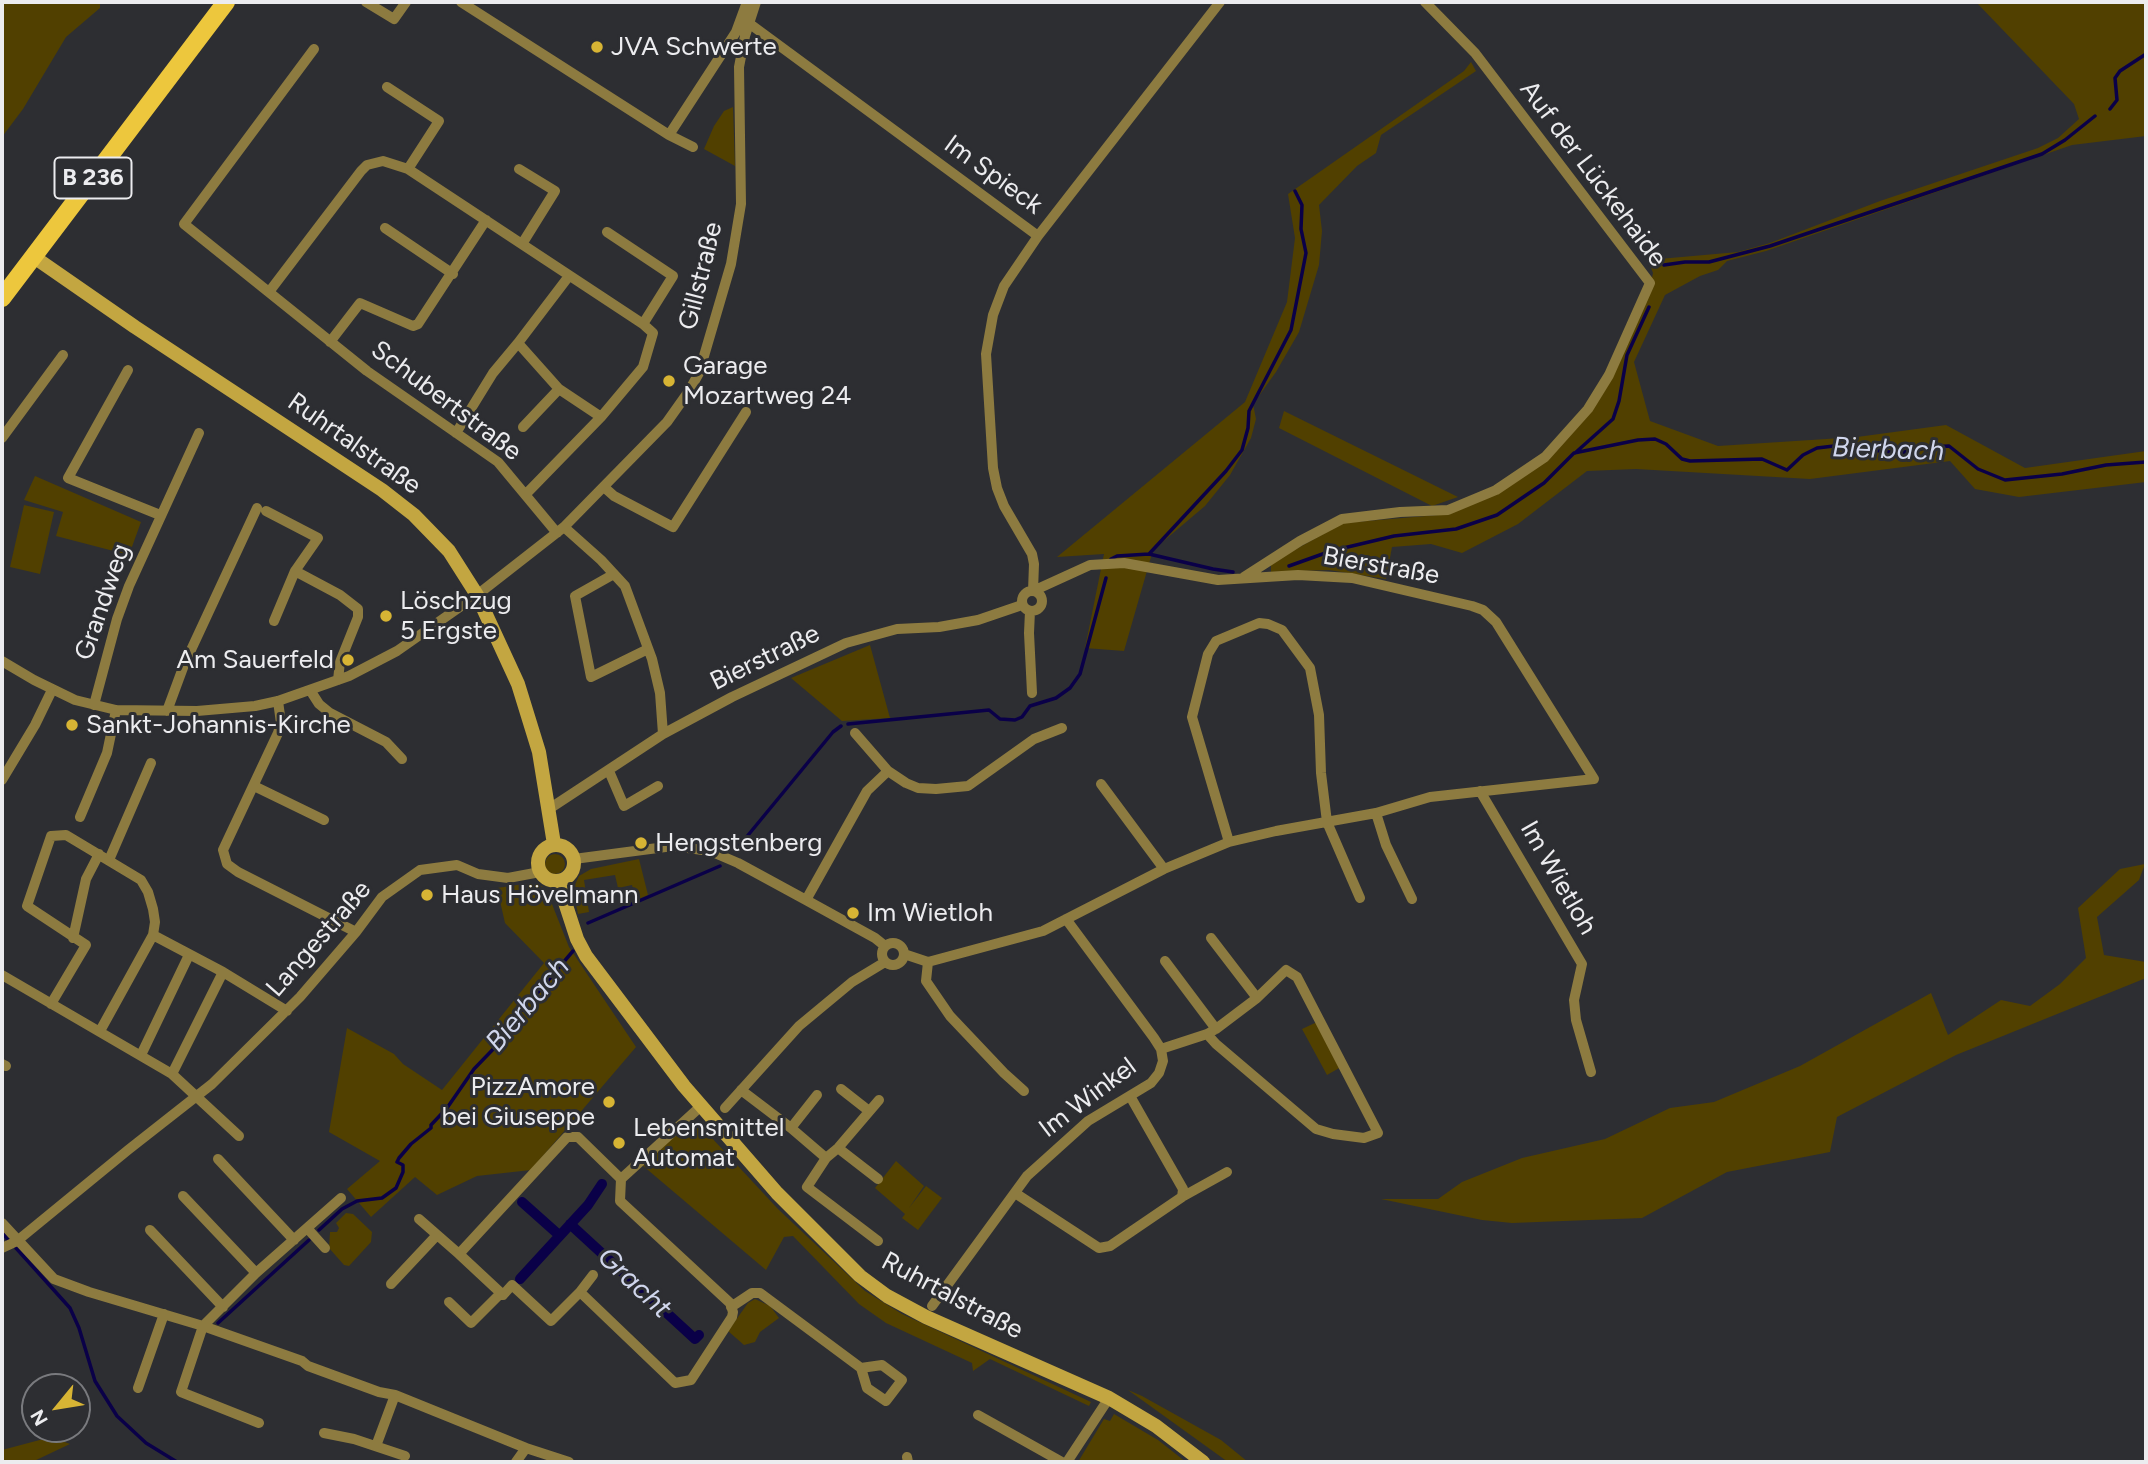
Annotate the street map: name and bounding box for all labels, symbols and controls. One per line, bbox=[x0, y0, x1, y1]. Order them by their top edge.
place label: JVA Schwerte bbox=[611, 31, 777, 63]
marker: JVA Schwerte bbox=[589, 39, 605, 55]
street label: Auf der Lückehaide bbox=[1513, 75, 1673, 273]
street label: Im Spieck bbox=[938, 129, 1048, 221]
road number: B 236 bbox=[55, 158, 132, 198]
street label: Gillstraße bbox=[673, 219, 729, 333]
street label: Schubertstraße bbox=[365, 334, 527, 468]
place label: Garage Mozartweg 24 bbox=[683, 350, 851, 412]
marker: Garage Mozartweg 24 bbox=[661, 373, 677, 389]
street label: Ruhrtalstraße bbox=[281, 387, 427, 501]
water label: Bierbach bbox=[1831, 431, 1945, 469]
street label: Grandweg bbox=[69, 540, 137, 664]
street label: Bierstraße bbox=[1320, 540, 1442, 592]
place label: Löschzug 5 Ergste bbox=[400, 585, 512, 646]
marker: Löschzug 5 Ergste bbox=[378, 608, 394, 624]
street label: Bierstraße bbox=[705, 618, 825, 698]
place label: Am Sauerfeld bbox=[176, 644, 334, 676]
marker: Am Sauerfeld bbox=[340, 652, 356, 668]
place label: Sankt-Johannis-Kirche bbox=[86, 709, 351, 741]
marker: Sankt-Johannis-Kirche bbox=[64, 717, 80, 733]
street label: Im Wietloh bbox=[1513, 816, 1603, 940]
place label: Hengstenberg bbox=[655, 827, 823, 859]
marker: Hengstenberg bbox=[633, 835, 649, 851]
street label: Langestraße bbox=[260, 875, 378, 1003]
place label: Haus Hövelmann bbox=[441, 879, 639, 911]
marker: Haus Hövelmann bbox=[419, 887, 435, 903]
place label: Im Wietloh bbox=[867, 897, 993, 929]
marker: Im Wietloh bbox=[845, 905, 861, 921]
water label: Bierbach bbox=[479, 951, 577, 1059]
street label: Im Winkel bbox=[1033, 1051, 1143, 1145]
place label: PizzAmore bei Giuseppe bbox=[442, 1071, 595, 1132]
marker: PizzAmore bei Giuseppe bbox=[601, 1094, 617, 1110]
place label: Lebensmittel Automat bbox=[633, 1112, 784, 1174]
marker: Lebensmittel Automat bbox=[611, 1135, 627, 1151]
water label: Gracht bbox=[590, 1240, 678, 1326]
street label: Ruhrtalstraße bbox=[876, 1246, 1028, 1346]
north arrow bbox=[21, 1373, 91, 1443]
text: N bbox=[25, 1406, 53, 1430]

